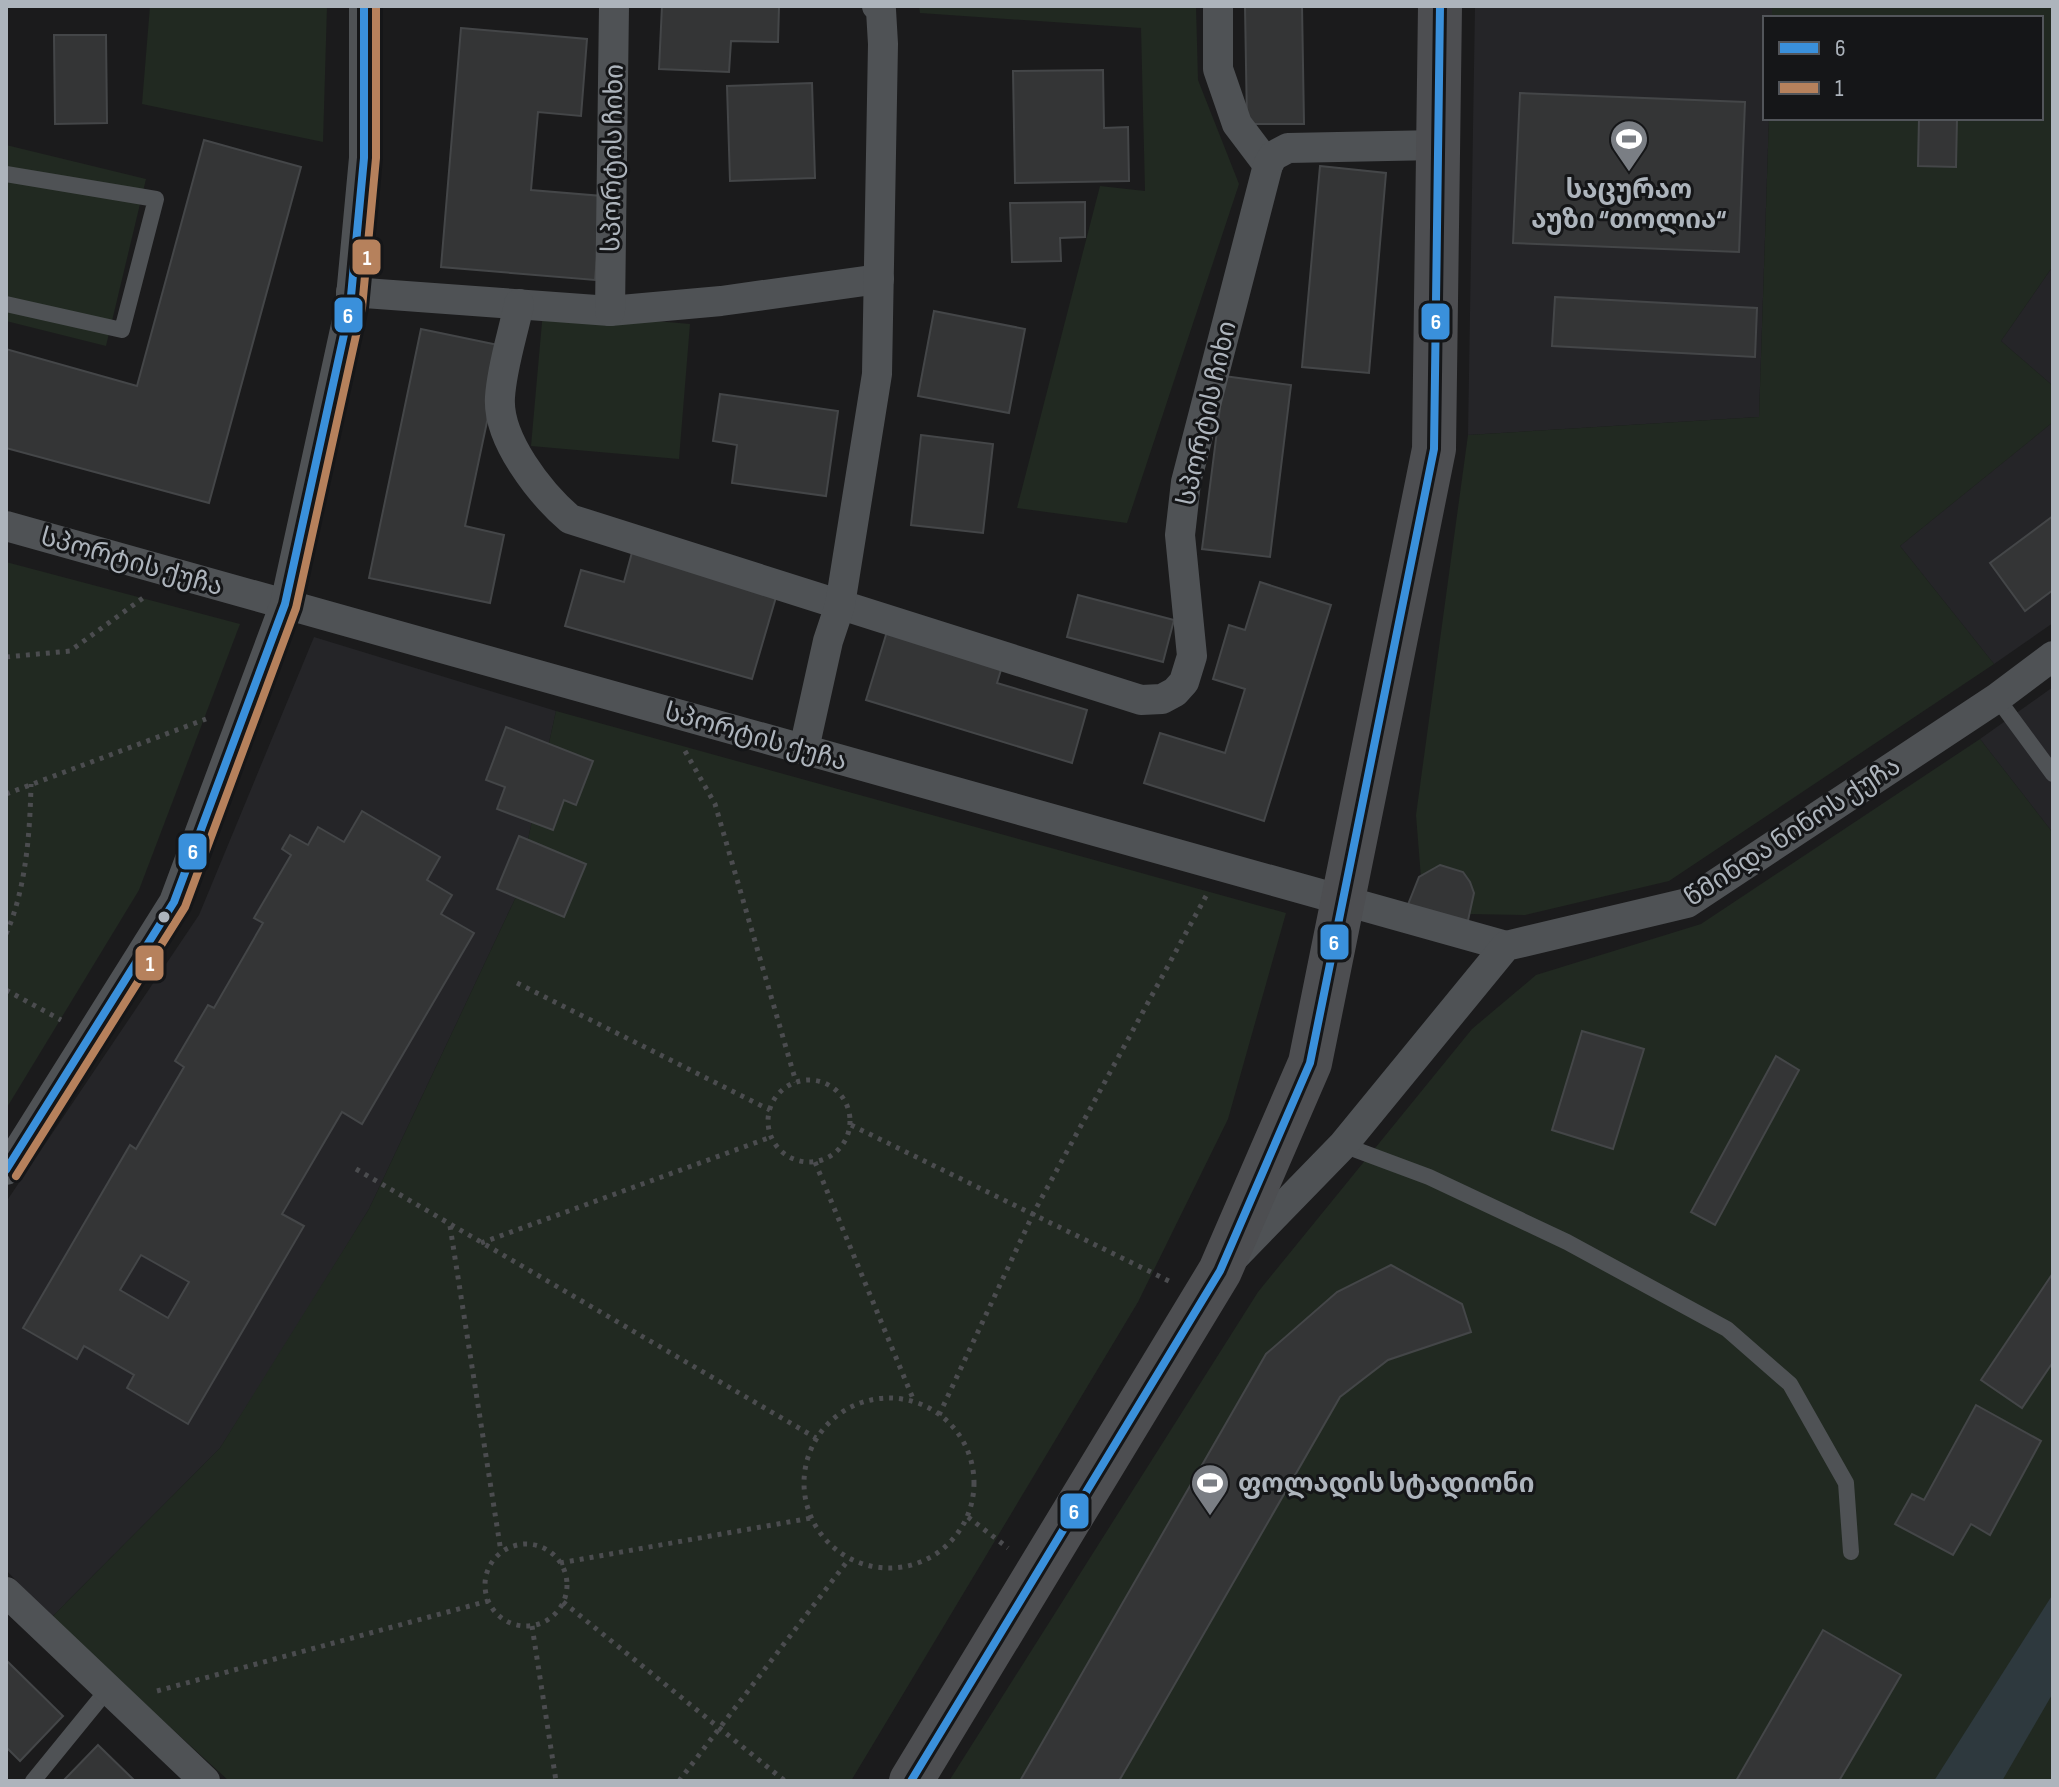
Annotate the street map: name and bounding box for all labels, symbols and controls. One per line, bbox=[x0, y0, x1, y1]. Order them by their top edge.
legend bbox=[1763, 16, 2043, 120]
text: 6 bbox=[1835, 34, 1846, 63]
street label: სპორტის ჩიხი bbox=[596, 64, 631, 252]
text: 1 bbox=[1835, 74, 1844, 103]
sports icon: საცურაო აუზი “თოლია“ bbox=[1608, 118, 1650, 173]
place label: საცურაო აუზი “თოლია“ bbox=[1531, 175, 1727, 236]
line badge: 1 bbox=[351, 238, 382, 276]
text: 1 bbox=[363, 245, 372, 272]
line badge: 6 bbox=[333, 296, 364, 334]
line badge: 6 bbox=[1420, 302, 1451, 341]
text: 6 bbox=[343, 303, 353, 330]
text: 6 bbox=[1431, 309, 1441, 336]
street label: სპორტის ჩიხი bbox=[1171, 318, 1244, 509]
street label: სპორტის ქუჩა bbox=[37, 522, 226, 603]
street label: სპორტის ქუჩა bbox=[661, 697, 850, 778]
street label: წმინდა ნინოს ქუჩა bbox=[1679, 751, 1907, 914]
line badge: 6 bbox=[177, 832, 208, 871]
text: 6 bbox=[188, 839, 198, 866]
unlabelled marker bbox=[156, 909, 172, 925]
line badge: 6 bbox=[1319, 923, 1350, 961]
text: 6 bbox=[1329, 930, 1339, 957]
line badge: 1 bbox=[134, 944, 165, 982]
text: 1 bbox=[146, 951, 155, 978]
sports icon: ფოლადის სტადიონი bbox=[1189, 1462, 1231, 1517]
place label: ფოლადის სტადიონი bbox=[1238, 1469, 1534, 1500]
line badge: 6 bbox=[1059, 1492, 1090, 1530]
text: 6 bbox=[1069, 1499, 1079, 1526]

